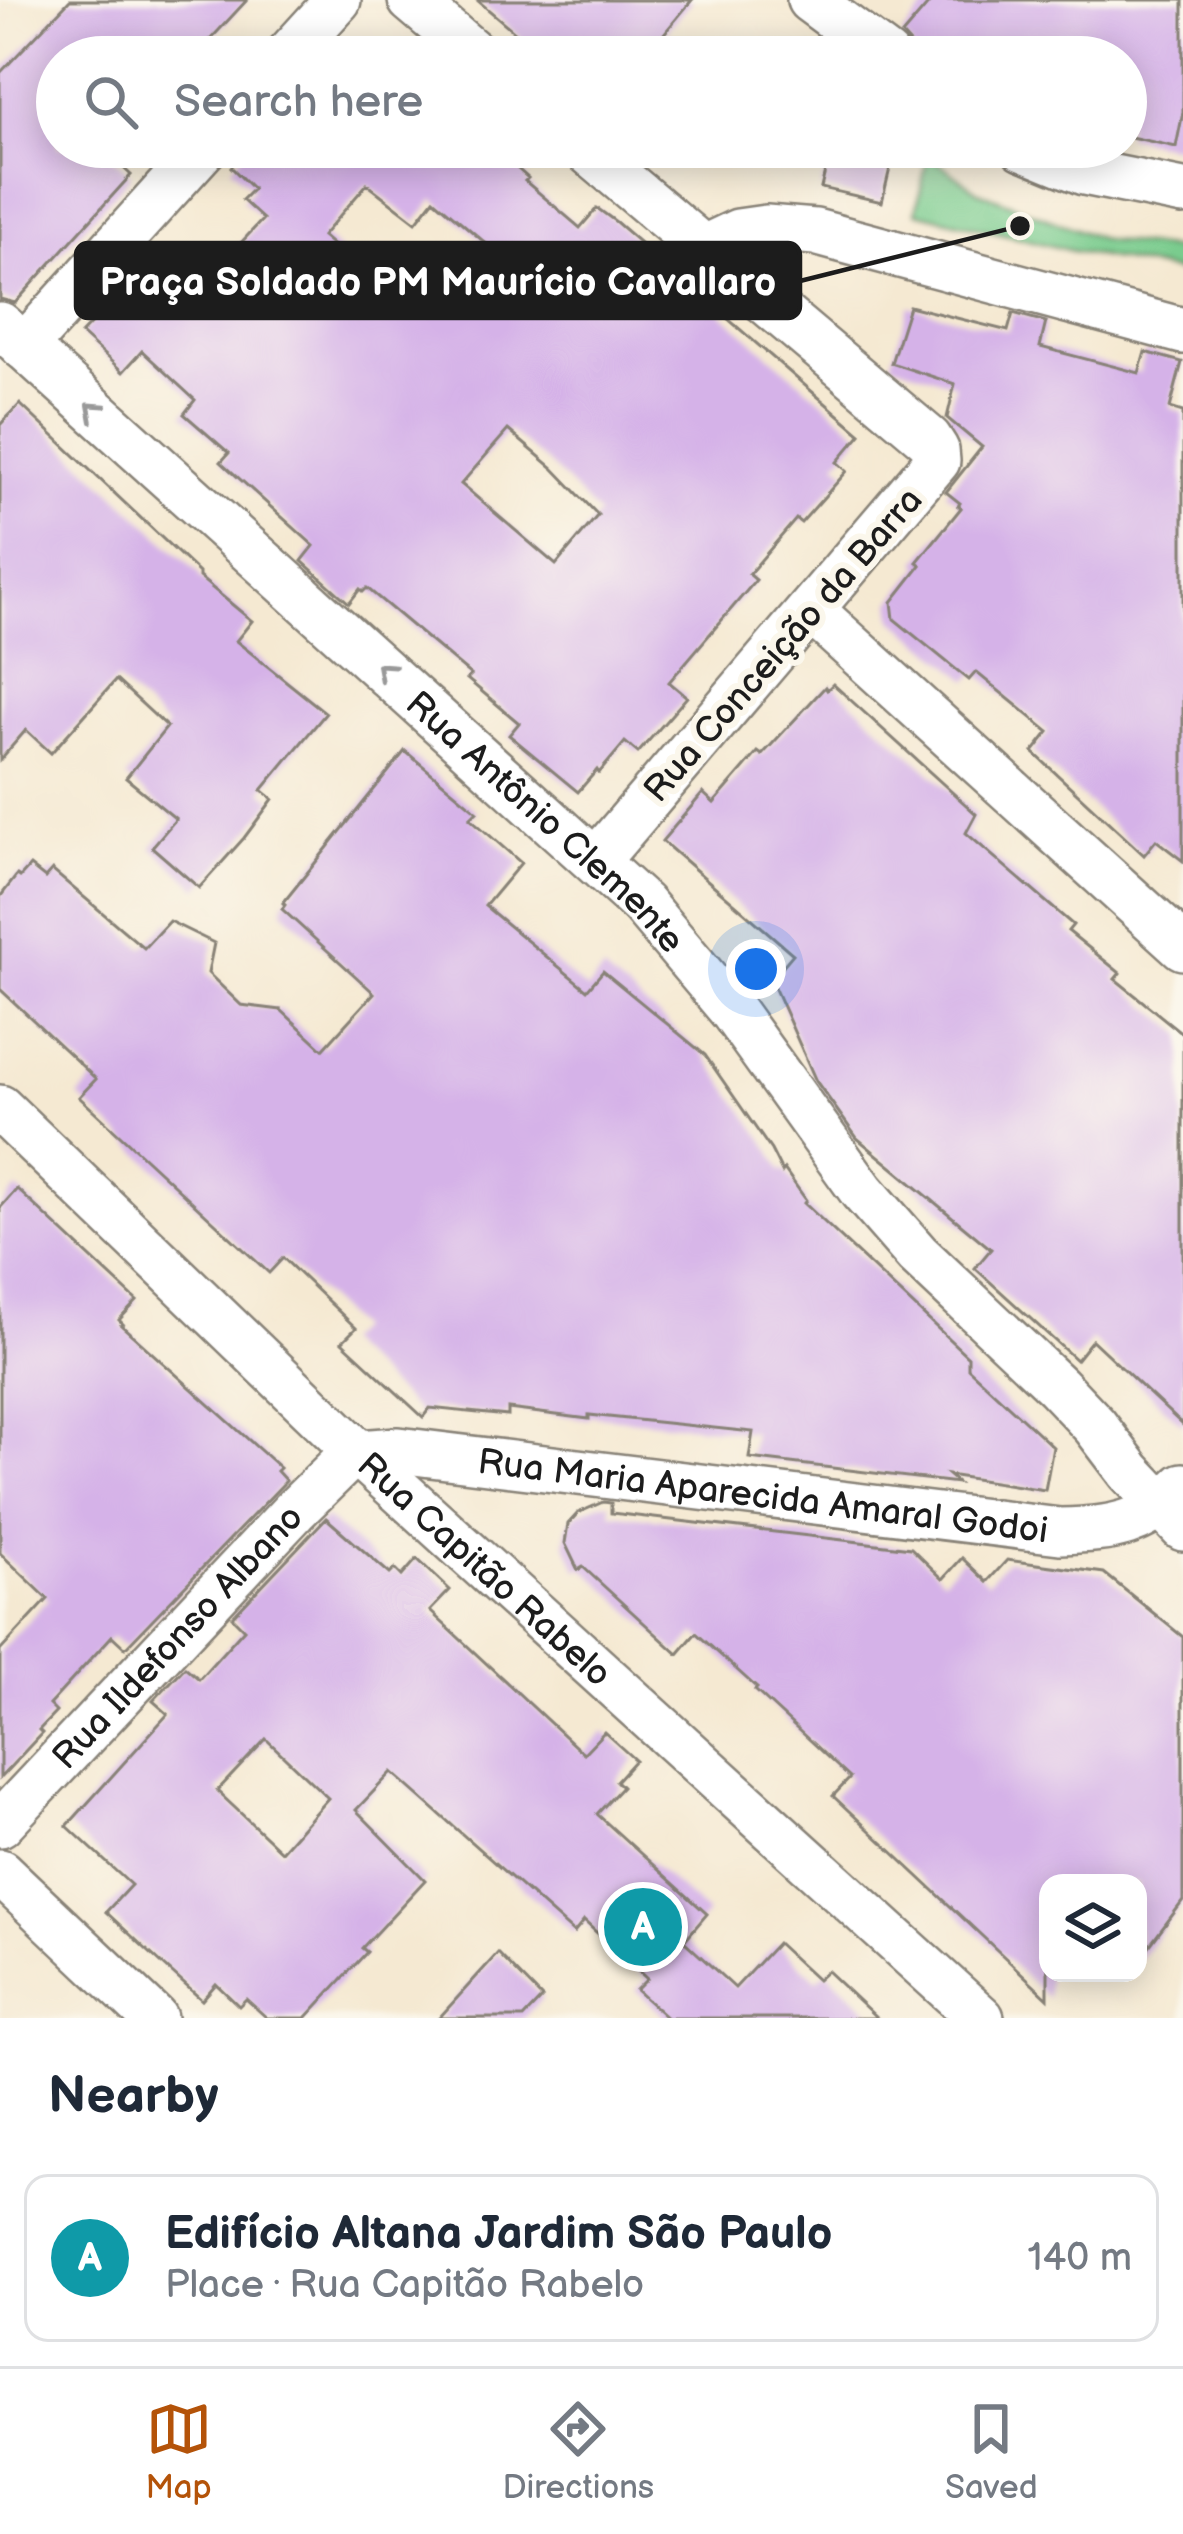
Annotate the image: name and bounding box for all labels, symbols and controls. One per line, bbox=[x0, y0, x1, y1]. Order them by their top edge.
search box bbox=[36, 36, 1147, 168]
icon: search bbox=[78, 69, 144, 135]
text: Search here bbox=[174, 75, 423, 130]
callout: Praça Soldado PM Maurício Cavallaro bbox=[76, 243, 800, 318]
text: Praça Soldado PM Maurício Cavallaro bbox=[100, 260, 776, 307]
one-way arrow bbox=[86, 403, 107, 424]
street label: Rua Conceição da Barra bbox=[636, 480, 932, 812]
one-way arrow bbox=[377, 663, 398, 684]
street label: Rua Antônio Clemente bbox=[396, 683, 693, 962]
your location bbox=[726, 939, 786, 999]
street label: Rua Maria Aparecida Amaral Godoi bbox=[475, 1441, 1050, 1553]
street label: Rua Capitão Rabelo bbox=[348, 1444, 619, 1696]
street label: Rua Ildefonso Albano bbox=[44, 1497, 313, 1779]
map controls bbox=[1039, 1874, 1147, 1982]
button: layers bbox=[1039, 1874, 1147, 1982]
pin: A bbox=[604, 1882, 682, 1972]
text: Nearby bbox=[48, 2066, 219, 2127]
text: Edifício Altana Jardim São Paulo bbox=[165, 2207, 832, 2262]
text: A bbox=[78, 2235, 102, 2282]
text: 140 m bbox=[1027, 2235, 1132, 2282]
text: Place · Rua Capitão Rabelo bbox=[165, 2262, 644, 2309]
tab: Map bbox=[145, 2396, 212, 2508]
tab: Directions bbox=[502, 2396, 654, 2508]
tab: Saved bbox=[945, 2396, 1038, 2508]

